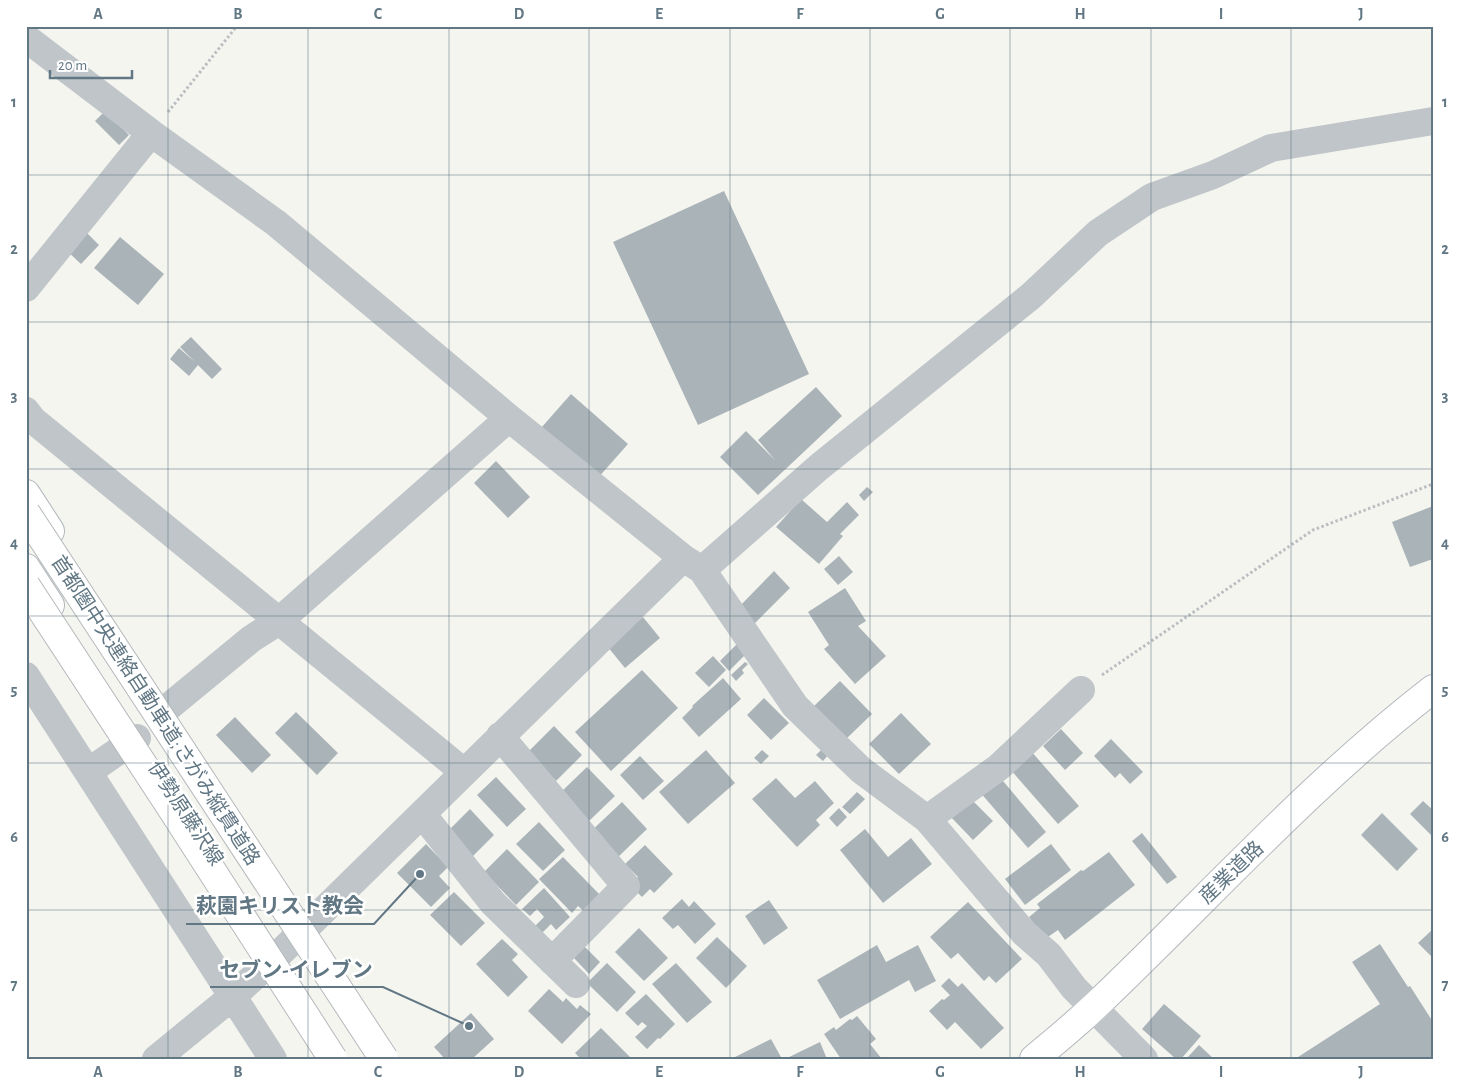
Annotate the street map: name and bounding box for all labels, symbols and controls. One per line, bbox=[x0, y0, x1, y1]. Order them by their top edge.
text: A bbox=[93, 6, 103, 22]
text: B bbox=[233, 6, 243, 22]
text: C bbox=[374, 6, 383, 22]
text: D bbox=[514, 6, 525, 22]
text: E bbox=[655, 6, 663, 22]
text: F bbox=[796, 6, 804, 22]
text: G bbox=[935, 6, 945, 22]
text: H bbox=[1074, 6, 1086, 22]
text: I bbox=[1219, 6, 1223, 22]
text: J bbox=[1358, 6, 1364, 22]
scale bar bbox=[50, 48, 132, 80]
text: 20 m bbox=[58, 58, 87, 73]
text: 1 bbox=[11, 94, 17, 110]
text: 1 bbox=[1442, 94, 1448, 110]
text: 2 bbox=[10, 241, 18, 257]
text: 2 bbox=[1441, 241, 1449, 257]
text: 3 bbox=[11, 388, 18, 404]
text: 3 bbox=[1442, 388, 1449, 404]
text: 4 bbox=[10, 535, 18, 551]
text: 4 bbox=[1441, 535, 1449, 551]
street label: 首都圏中央連絡自動車道;さがみ縦貫道路 bbox=[47, 552, 264, 869]
text: 5 bbox=[11, 682, 18, 698]
text: 5 bbox=[1442, 682, 1449, 698]
street label: 伊勢原藤沢線 bbox=[144, 757, 228, 869]
text: 6 bbox=[10, 829, 18, 845]
text: 6 bbox=[1441, 829, 1449, 845]
street label: 産業道路 bbox=[1195, 837, 1267, 908]
callout: 萩園キリスト教会 bbox=[186, 888, 374, 924]
text: 萩園キリスト教会 bbox=[196, 895, 364, 917]
callout: セブン-イレブン bbox=[210, 951, 383, 987]
text: セブン-イレブン bbox=[219, 958, 373, 981]
text: 7 bbox=[11, 977, 18, 993]
text: 7 bbox=[1442, 977, 1449, 993]
text: A bbox=[93, 1064, 103, 1080]
text: B bbox=[233, 1064, 243, 1080]
text: C bbox=[374, 1064, 383, 1080]
text: D bbox=[514, 1064, 525, 1080]
text: E bbox=[655, 1064, 663, 1080]
text: F bbox=[796, 1064, 804, 1080]
text: G bbox=[935, 1064, 945, 1080]
text: H bbox=[1074, 1064, 1086, 1080]
text: I bbox=[1219, 1064, 1223, 1080]
text: J bbox=[1358, 1064, 1364, 1080]

